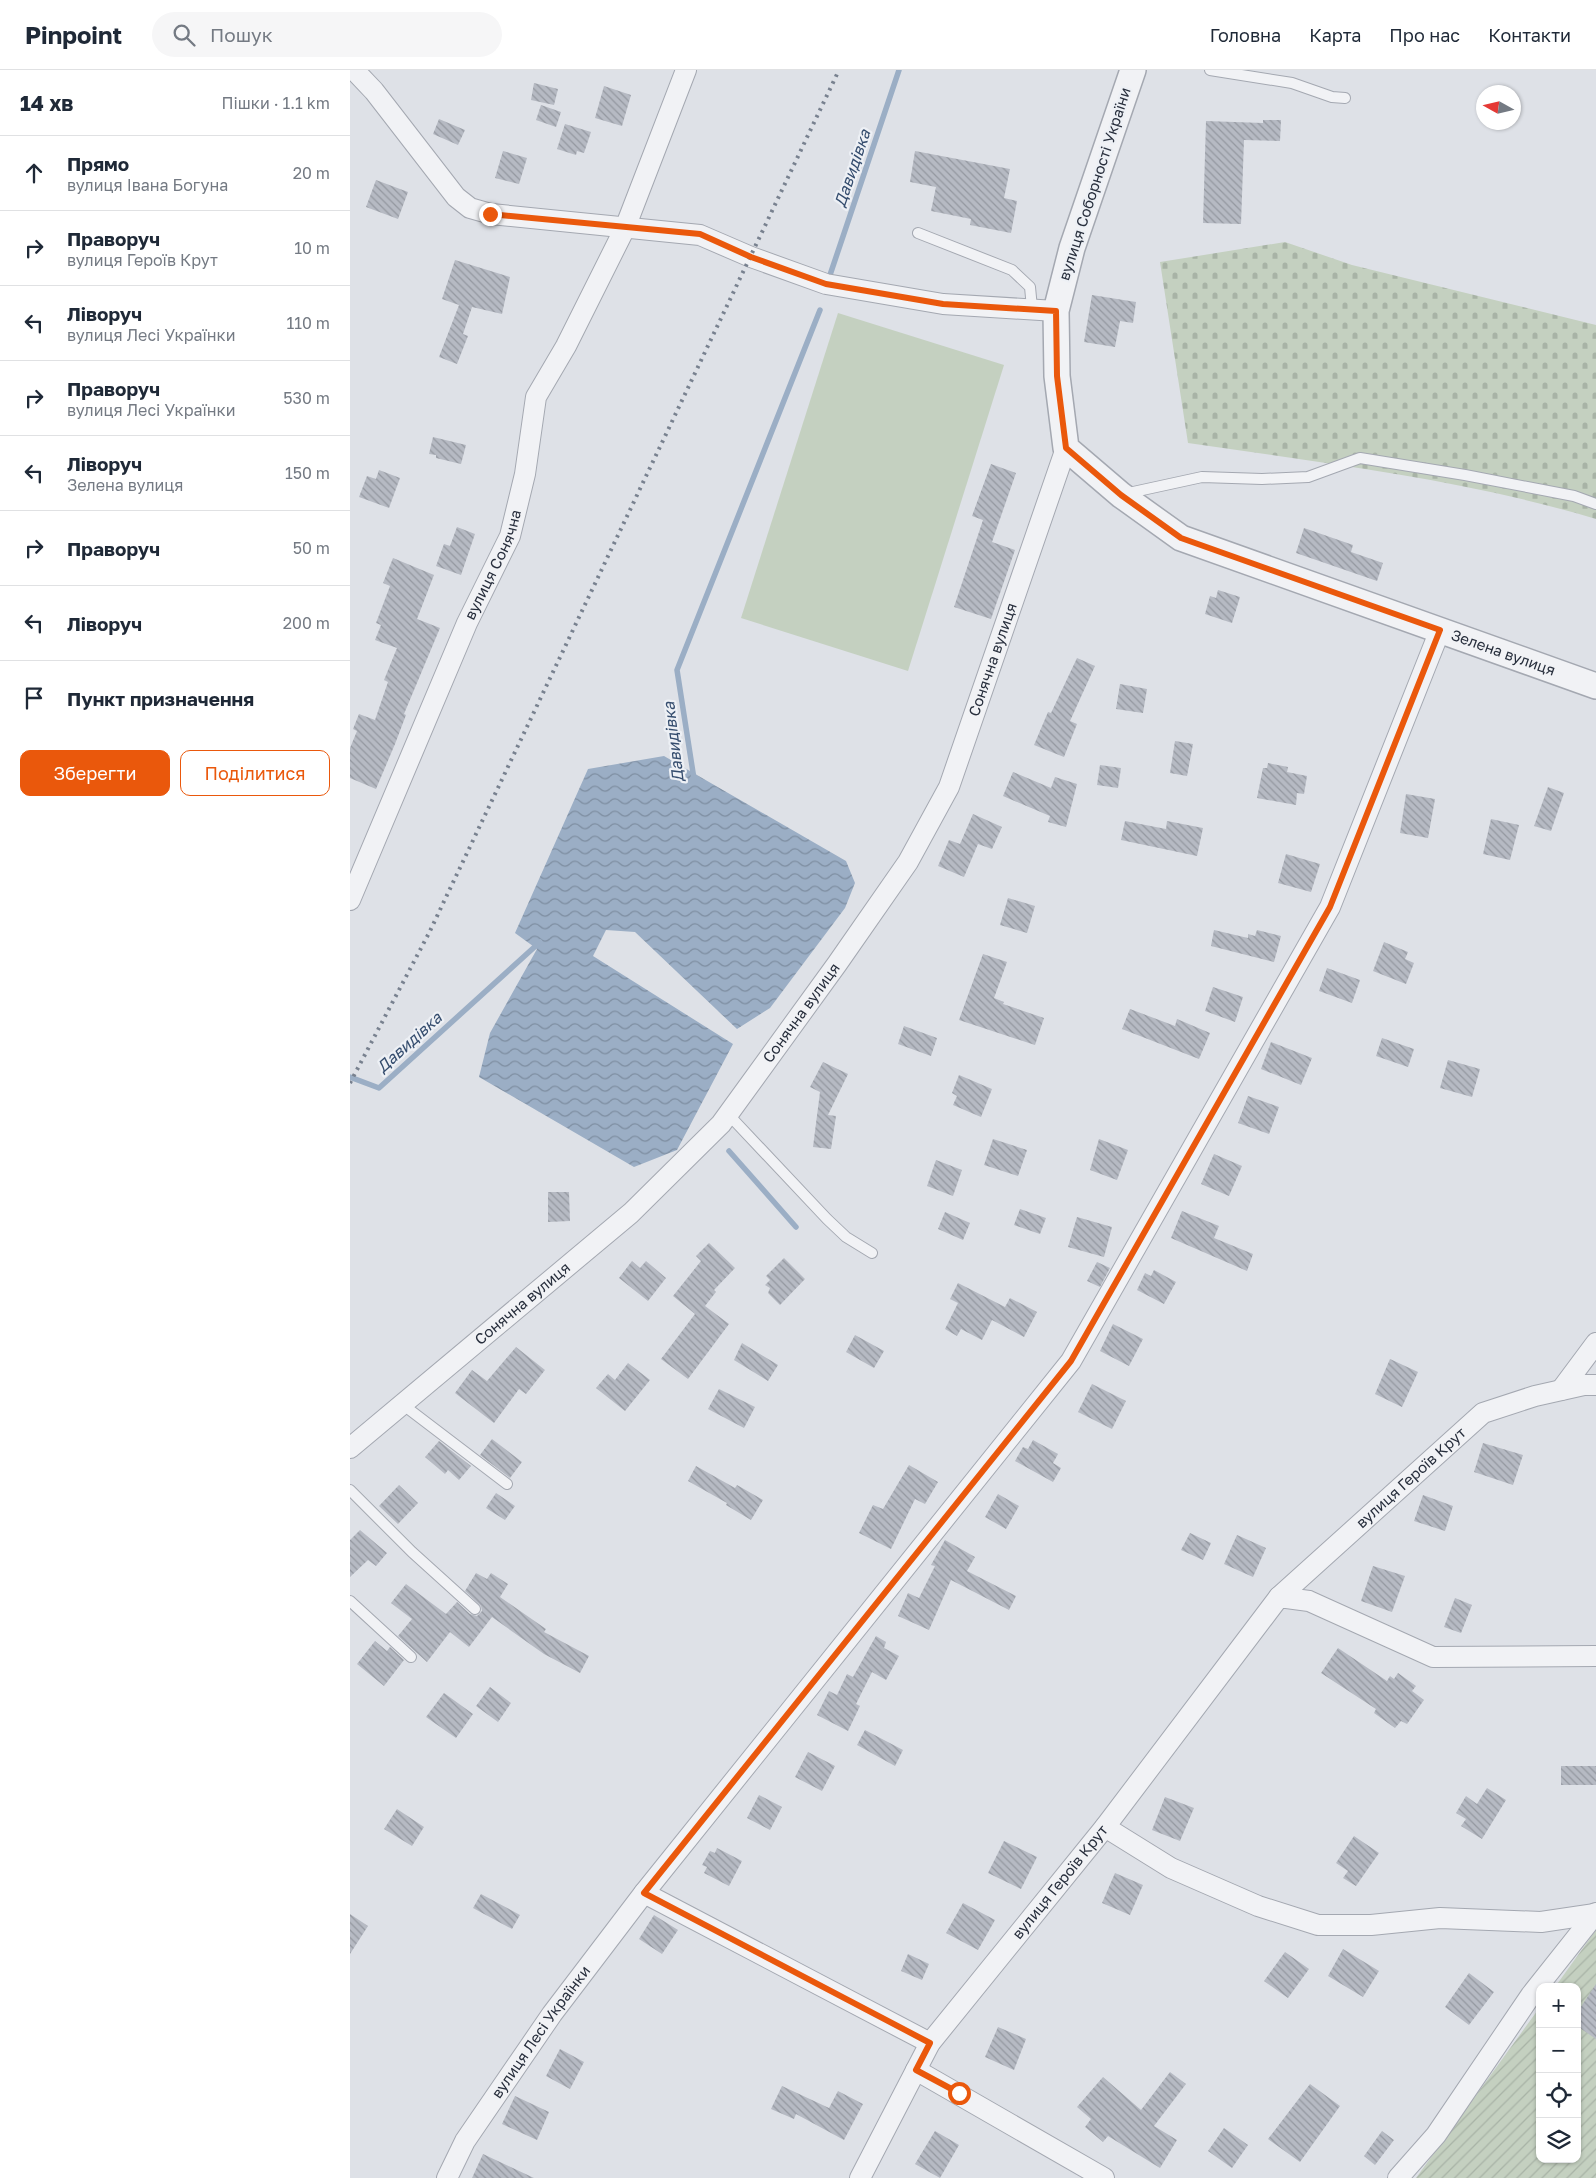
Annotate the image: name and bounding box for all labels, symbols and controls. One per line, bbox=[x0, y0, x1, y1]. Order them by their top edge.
search box bbox=[152, 12, 502, 57]
text: Pinpoint bbox=[25, 20, 122, 49]
icon: search bbox=[170, 21, 198, 49]
text: Пошук bbox=[210, 23, 273, 46]
text: Головна bbox=[1210, 24, 1281, 46]
text: Карта bbox=[1309, 24, 1361, 46]
text: Про нас bbox=[1389, 24, 1460, 46]
text: Контакти bbox=[1488, 24, 1571, 46]
street label: вулиця Соборності України bbox=[1054, 85, 1134, 282]
north arrow bbox=[1476, 85, 1521, 130]
text: 14 хв bbox=[20, 90, 74, 116]
text: Пішки · 1.1 km bbox=[221, 93, 330, 113]
water label: Давидівка bbox=[829, 126, 875, 210]
text: Прямо bbox=[67, 152, 129, 175]
icon: ahead bbox=[20, 159, 48, 187]
text: 20 m bbox=[293, 163, 330, 183]
text: вулиця Івана Богуна bbox=[67, 175, 228, 195]
route end bbox=[479, 203, 502, 226]
text: Праворуч bbox=[67, 227, 160, 250]
icon: right bbox=[20, 234, 48, 262]
text: 10 m bbox=[294, 238, 330, 258]
text: вулиця Героїв Крут bbox=[67, 250, 218, 270]
text: Ліворуч bbox=[67, 302, 142, 325]
icon: left bbox=[20, 309, 48, 337]
text: 110 m bbox=[286, 313, 330, 333]
text: вулиця Лесі Українки bbox=[67, 325, 236, 345]
text: Праворуч bbox=[67, 377, 160, 400]
icon: right bbox=[20, 384, 48, 412]
text: 530 m bbox=[283, 388, 330, 408]
text: вулиця Лесі Українки bbox=[67, 400, 236, 420]
text: Ліворуч bbox=[67, 452, 142, 475]
icon: left bbox=[20, 459, 48, 487]
text: 150 m bbox=[285, 463, 330, 483]
text: Зелена вулиця bbox=[67, 475, 183, 495]
street label: вулиця Сонячна bbox=[460, 508, 524, 622]
icon: right bbox=[20, 534, 48, 562]
text: Праворуч bbox=[67, 537, 160, 560]
text: 50 m bbox=[293, 538, 330, 558]
street label: Сонячна вулиця bbox=[964, 600, 1020, 718]
icon: left bbox=[20, 609, 48, 637]
text: Ліворуч bbox=[67, 612, 142, 635]
text: 200 m bbox=[283, 613, 330, 633]
street label: Зелена вулиця bbox=[1449, 625, 1558, 679]
icon: arrive bbox=[20, 684, 48, 712]
text: Пункт призначення bbox=[67, 687, 254, 710]
water label: Давидівка bbox=[658, 700, 688, 784]
button: Зберегти bbox=[20, 750, 170, 796]
button: Поділитися bbox=[180, 750, 330, 796]
street label: Сонячна вулиця bbox=[758, 959, 843, 1066]
water label: Давидівка bbox=[372, 1007, 446, 1077]
street label: Сонячна вулиця bbox=[471, 1258, 573, 1348]
street label: вулиця Героїв Крут bbox=[1352, 1423, 1470, 1531]
street label: вулиця Героїв Крут bbox=[1008, 1820, 1111, 1942]
street label: вулиця Лесі Українки bbox=[487, 1962, 593, 2101]
map controls bbox=[1536, 1983, 1581, 2163]
button: + bbox=[1536, 1983, 1581, 2028]
button: − bbox=[1536, 2028, 1581, 2073]
button: locate bbox=[1536, 2073, 1581, 2118]
route start bbox=[948, 2082, 971, 2105]
button: layers bbox=[1536, 2118, 1581, 2163]

